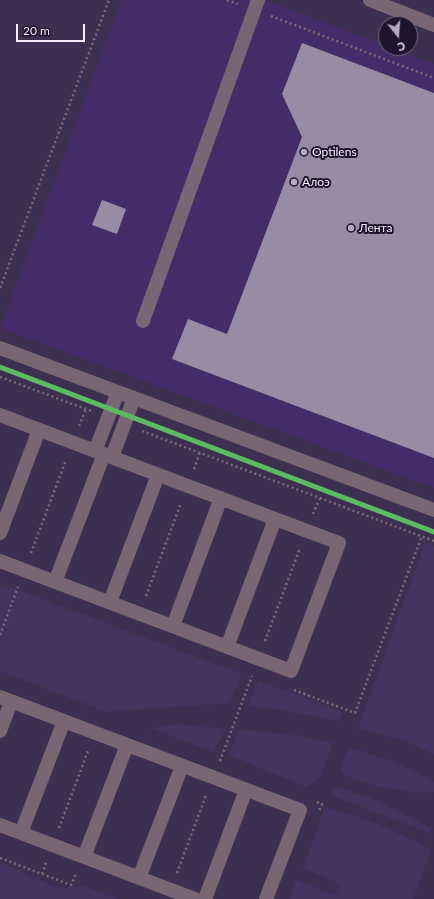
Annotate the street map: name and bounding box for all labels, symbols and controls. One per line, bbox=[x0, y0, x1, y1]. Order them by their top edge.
scale bar bbox=[18, 16, 87, 42]
north arrow bbox=[378, 16, 418, 56]
text: 20 m bbox=[23, 23, 50, 38]
text: С bbox=[396, 40, 407, 54]
place label: Optilens bbox=[312, 145, 357, 159]
marker: Optilens bbox=[299, 147, 309, 157]
place label: Алоэ bbox=[302, 175, 330, 189]
marker: Алоэ bbox=[289, 177, 299, 187]
place label: Лента bbox=[359, 221, 393, 235]
marker: Лента bbox=[346, 223, 356, 233]

